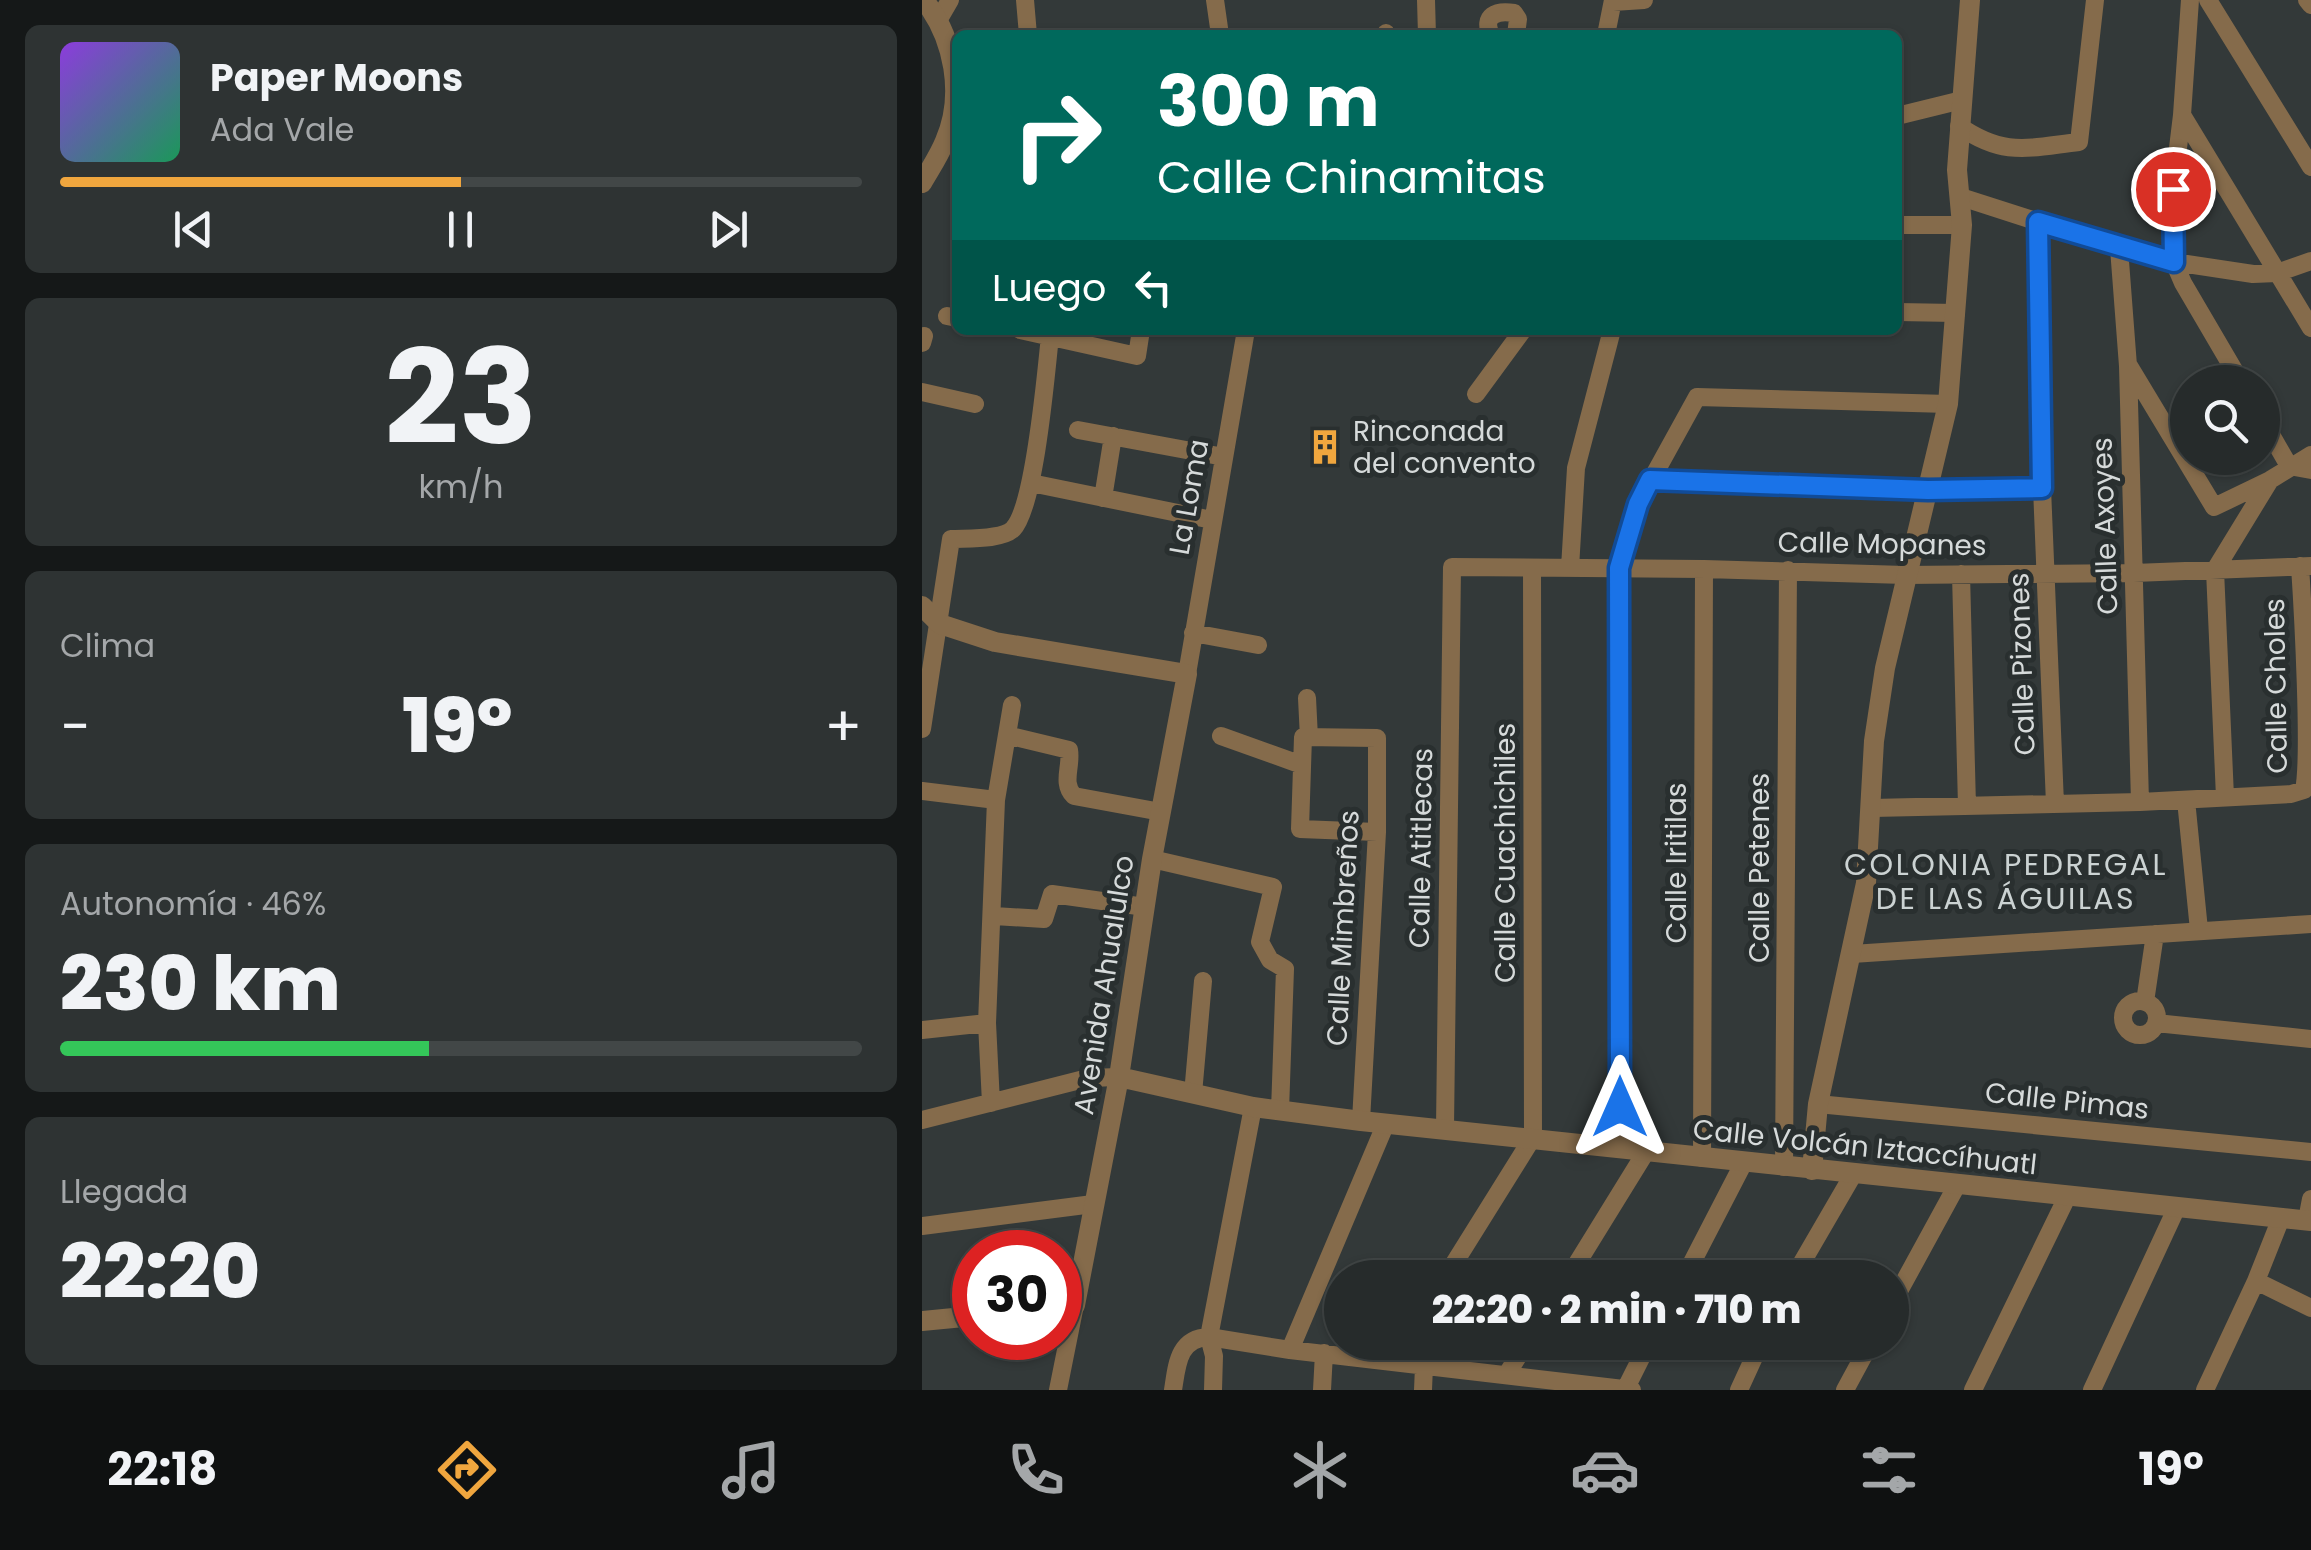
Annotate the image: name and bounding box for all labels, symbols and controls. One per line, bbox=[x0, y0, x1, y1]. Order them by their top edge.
text: Paper Moons bbox=[210, 51, 463, 104]
text: 300 m bbox=[1157, 52, 1380, 151]
icon: right bbox=[992, 70, 1122, 200]
text: Ada Vale bbox=[210, 107, 354, 152]
text: Calle Chinamitas bbox=[1157, 146, 1546, 209]
pin bbox=[2131, 147, 2216, 232]
icon: arrive bbox=[2146, 162, 2201, 217]
icon: previous bbox=[166, 202, 221, 257]
icon: pause bbox=[433, 202, 488, 257]
icon: next bbox=[701, 202, 756, 257]
icon: left bbox=[1126, 260, 1181, 315]
text: Luego bbox=[992, 261, 1106, 314]
text: 23 bbox=[385, 306, 537, 489]
map controls bbox=[2170, 365, 2280, 475]
button: search bbox=[2170, 365, 2280, 475]
place label: Rinconada del convento bbox=[1353, 412, 1536, 483]
building icon: Rinconada del convento bbox=[1306, 428, 1344, 466]
street label: La Loma bbox=[1160, 436, 1218, 558]
street label: Calle Axoyes bbox=[2082, 437, 2128, 615]
text: km/h bbox=[418, 464, 504, 509]
street label: Calle Mopanes bbox=[1777, 523, 1987, 565]
street label: Calle Pizones bbox=[1999, 572, 2045, 756]
street label: Calle Choles bbox=[2255, 598, 2297, 774]
text: Clima bbox=[60, 623, 155, 668]
text: 19° bbox=[402, 673, 513, 778]
text: − bbox=[60, 688, 90, 765]
text: + bbox=[824, 688, 862, 765]
street label: Calle Cuachichiles bbox=[1486, 723, 1525, 983]
street label: Calle Atitlecas bbox=[1400, 748, 1442, 948]
street label: Calle Petenes bbox=[1740, 773, 1779, 963]
street label: Calle Iritilas bbox=[1657, 783, 1696, 943]
street label: Calle Mimbreños bbox=[1317, 809, 1369, 1047]
district label: COLONIA PEDREGAL DE LAS ÁGUILAS bbox=[1844, 843, 2168, 920]
street label: Avenida Ahualulco bbox=[1064, 852, 1144, 1118]
text: Autonomía · 46% bbox=[60, 881, 326, 926]
text: 230 km bbox=[60, 931, 341, 1036]
position arrow bbox=[1568, 1055, 1672, 1159]
street label: Calle Pimas bbox=[1983, 1073, 2151, 1129]
street label: Calle Volcán Iztaccíhuatl bbox=[1691, 1110, 2039, 1184]
text: Llegada bbox=[60, 1169, 188, 1214]
text: 22:20 bbox=[60, 1219, 260, 1324]
speed limit sign: 30 bbox=[952, 1230, 1082, 1360]
text: 22:20 · 2 min · 710 m bbox=[1432, 1283, 1801, 1336]
icon: directions bbox=[432, 1435, 502, 1505]
icon: music bbox=[716, 1435, 786, 1505]
icon: phone bbox=[1001, 1435, 1071, 1505]
icon: climate bbox=[1285, 1435, 1355, 1505]
icon: car bbox=[1570, 1435, 1640, 1505]
icon: filters bbox=[1854, 1435, 1924, 1505]
text: 22:18 bbox=[107, 1438, 217, 1501]
text: 19° bbox=[2138, 1438, 2204, 1501]

